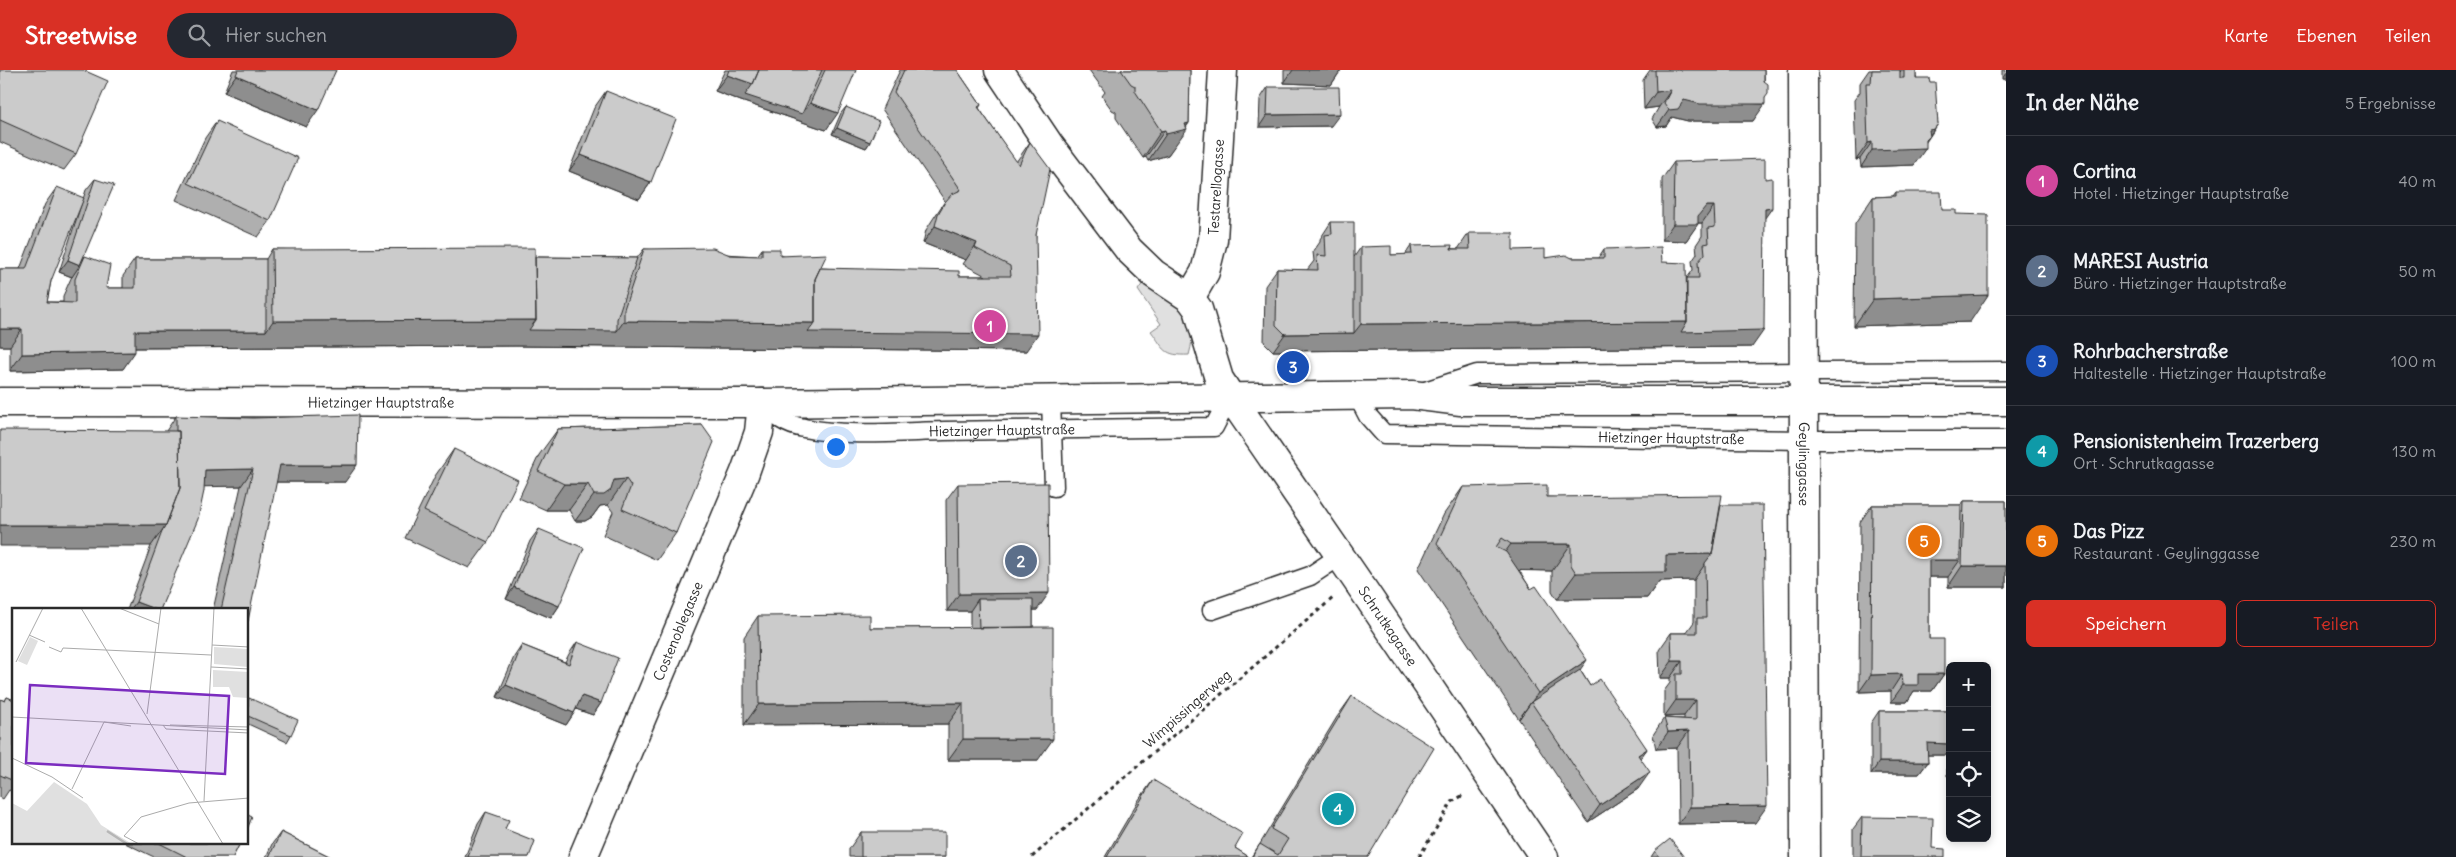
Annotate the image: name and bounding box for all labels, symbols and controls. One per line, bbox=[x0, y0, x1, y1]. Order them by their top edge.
search box bbox=[167, 13, 517, 58]
text: Streetwise bbox=[25, 20, 137, 50]
icon: search bbox=[185, 21, 213, 49]
text: Hier suchen bbox=[225, 23, 327, 47]
text: Karte bbox=[2224, 24, 2268, 47]
text: Ebenen bbox=[2296, 24, 2357, 47]
text: Teilen bbox=[2385, 24, 2431, 47]
text: In der Nähe bbox=[2026, 89, 2139, 116]
text: 5 Ergebnisse bbox=[2345, 93, 2436, 113]
street label: Testarellogasse bbox=[1204, 139, 1228, 236]
text: Cortina bbox=[2073, 159, 2136, 183]
text: 1 bbox=[2039, 171, 2045, 191]
text: 40 m bbox=[2398, 171, 2436, 191]
text: Hotel · Hietzinger Hauptstraße bbox=[2073, 183, 2289, 203]
text: MARESI Austria bbox=[2073, 249, 2208, 273]
text: 2 bbox=[2038, 261, 2046, 281]
text: 50 m bbox=[2398, 261, 2436, 281]
text: Büro · Hietzinger Hauptstraße bbox=[2073, 273, 2287, 293]
pin: 1 bbox=[974, 307, 1006, 345]
text: Rohrbacherstraße bbox=[2073, 339, 2228, 363]
pin: 3 bbox=[1277, 348, 1309, 386]
text: 3 bbox=[2037, 351, 2047, 371]
text: 100 m bbox=[2391, 351, 2436, 371]
text: Haltestelle · Hietzinger Hauptstraße bbox=[2073, 363, 2326, 383]
street label: Hietzinger Hauptstraße bbox=[308, 393, 454, 412]
street label: Hietzinger Hauptstraße bbox=[928, 420, 1075, 440]
street label: Geylinggasse bbox=[1795, 422, 1813, 506]
street label: Hietzinger Hauptstraße bbox=[1598, 428, 1745, 448]
text: Pensionistenheim Trazerberg bbox=[2073, 429, 2319, 453]
your location bbox=[823, 434, 849, 460]
text: 4 bbox=[2037, 441, 2047, 461]
text: 130 m bbox=[2392, 441, 2436, 461]
text: Ort · Schrutkagasse bbox=[2073, 453, 2214, 473]
text: Das Pizz bbox=[2073, 519, 2144, 543]
pin: 5 bbox=[1908, 522, 1940, 560]
text: 5 bbox=[2037, 531, 2047, 551]
text: 230 m bbox=[2390, 531, 2436, 551]
pin: 2 bbox=[1005, 542, 1037, 580]
text: Restaurant · Geylinggasse bbox=[2073, 543, 2260, 563]
street label: Costenoblegasse bbox=[649, 579, 707, 684]
street label: Schrutkagasse bbox=[1354, 583, 1421, 670]
button: Speichern bbox=[2026, 600, 2226, 647]
button: Teilen bbox=[2236, 600, 2436, 647]
inset map bbox=[12, 608, 249, 844]
map controls bbox=[1946, 662, 1991, 842]
button: + bbox=[1946, 662, 1991, 707]
street label: Wimpissingerweg bbox=[1139, 666, 1235, 752]
button: − bbox=[1946, 707, 1991, 752]
button: locate bbox=[1946, 752, 1991, 797]
pin: 4 bbox=[1322, 790, 1354, 828]
button: layers bbox=[1946, 797, 1991, 842]

